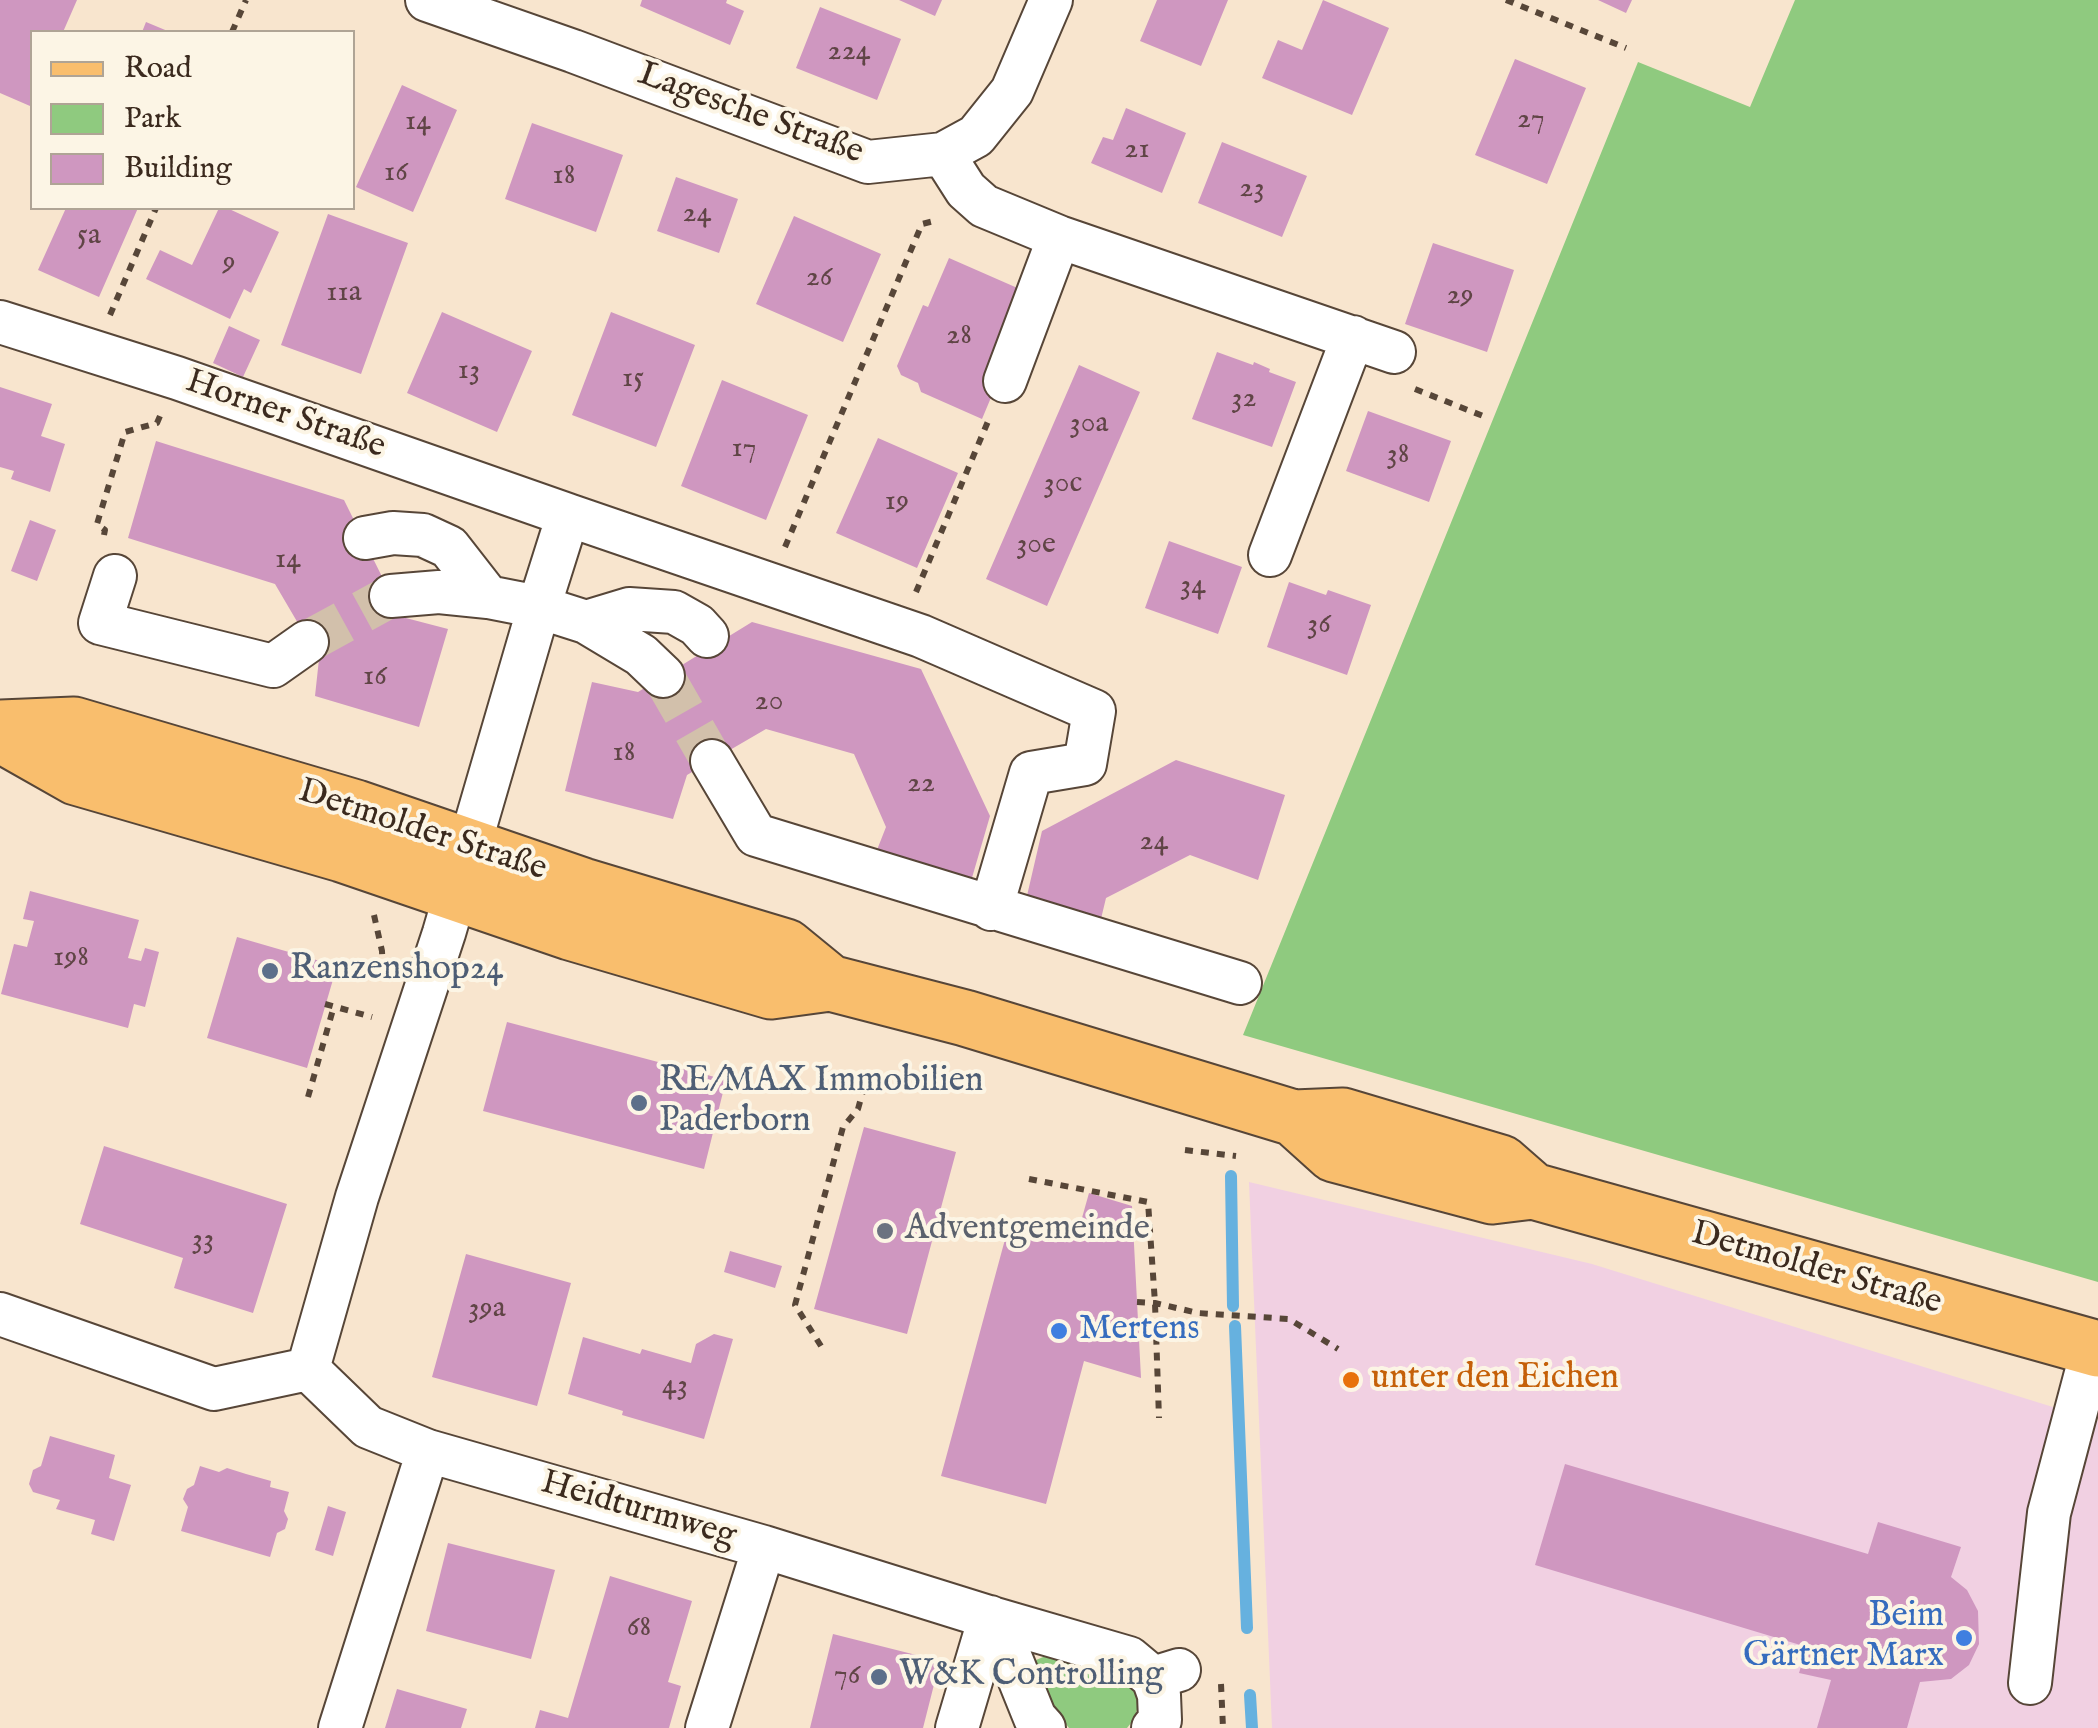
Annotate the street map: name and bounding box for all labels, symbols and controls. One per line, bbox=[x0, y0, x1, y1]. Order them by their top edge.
legend bbox=[30, 30, 355, 210]
house number: 224 bbox=[828, 35, 870, 71]
text: Road bbox=[124, 50, 192, 88]
street label: Lagesche Straße bbox=[632, 55, 868, 175]
text: Park bbox=[124, 100, 181, 138]
house number: 27 bbox=[1517, 103, 1545, 139]
house number: 14 bbox=[405, 105, 431, 141]
house number: 21 bbox=[1124, 133, 1150, 169]
text: Building bbox=[124, 150, 232, 188]
house number: 16 bbox=[384, 156, 408, 192]
house number: 18 bbox=[553, 159, 575, 195]
house number: 23 bbox=[1239, 172, 1265, 208]
house number: 24 bbox=[683, 197, 711, 233]
house number: 5a bbox=[77, 219, 101, 255]
house number: 9 bbox=[222, 246, 236, 282]
house number: 26 bbox=[806, 261, 832, 297]
house number: 11a bbox=[326, 276, 362, 312]
house number: 29 bbox=[1446, 279, 1474, 315]
house number: 28 bbox=[946, 319, 972, 355]
house number: 13 bbox=[458, 354, 480, 390]
street label: Horner Straße bbox=[180, 362, 390, 470]
house number: 15 bbox=[622, 362, 644, 398]
house number: 32 bbox=[1231, 382, 1257, 418]
house number: 30a bbox=[1070, 407, 1108, 443]
house number: 17 bbox=[731, 432, 757, 468]
house number: 38 bbox=[1387, 438, 1409, 474]
house number: 30c bbox=[1044, 467, 1082, 503]
house number: 19 bbox=[885, 485, 909, 521]
house number: 30e bbox=[1016, 528, 1056, 564]
house number: 14 bbox=[275, 543, 301, 579]
house number: 34 bbox=[1180, 569, 1206, 605]
house number: 36 bbox=[1307, 608, 1331, 644]
house number: 16 bbox=[363, 660, 387, 696]
house number: 20 bbox=[755, 685, 783, 721]
house number: 18 bbox=[613, 736, 635, 772]
house number: 22 bbox=[907, 767, 935, 803]
street label: Detmolder Straße bbox=[293, 772, 551, 892]
house number: 24 bbox=[1140, 825, 1168, 861]
house number: 198 bbox=[53, 941, 89, 977]
place label: Ranzenshop24 bbox=[290, 950, 503, 992]
marker: Ranzenshop24 bbox=[259, 960, 281, 982]
place label: RE/MAX Immobilien Paderborn bbox=[659, 1062, 983, 1144]
marker: RE/MAX Immobilien Paderborn bbox=[628, 1092, 650, 1114]
place label: Adventgemeinde bbox=[905, 1210, 1150, 1252]
street label: Detmolder Straße bbox=[1686, 1214, 1946, 1326]
marker: Adventgemeinde bbox=[874, 1220, 896, 1242]
house number: 33 bbox=[192, 1223, 214, 1259]
house number: 39a bbox=[468, 1292, 506, 1328]
place label: Mertens bbox=[1079, 1310, 1200, 1352]
marker: Mertens bbox=[1048, 1320, 1070, 1342]
place label: unter den Eichen bbox=[1371, 1359, 1619, 1401]
house number: 43 bbox=[662, 1369, 688, 1405]
marker: unter den Eichen bbox=[1340, 1369, 1362, 1391]
street label: Heidturmweg bbox=[536, 1463, 740, 1559]
place label: Beim Gärtner Marx bbox=[1743, 1597, 1944, 1679]
house number: 68 bbox=[627, 1611, 651, 1647]
marker: Beim Gärtner Marx bbox=[1953, 1627, 1975, 1649]
place label: W&K Controlling bbox=[899, 1656, 1164, 1698]
house number: 76 bbox=[834, 1659, 860, 1695]
marker: W&K Controlling bbox=[868, 1666, 890, 1688]

